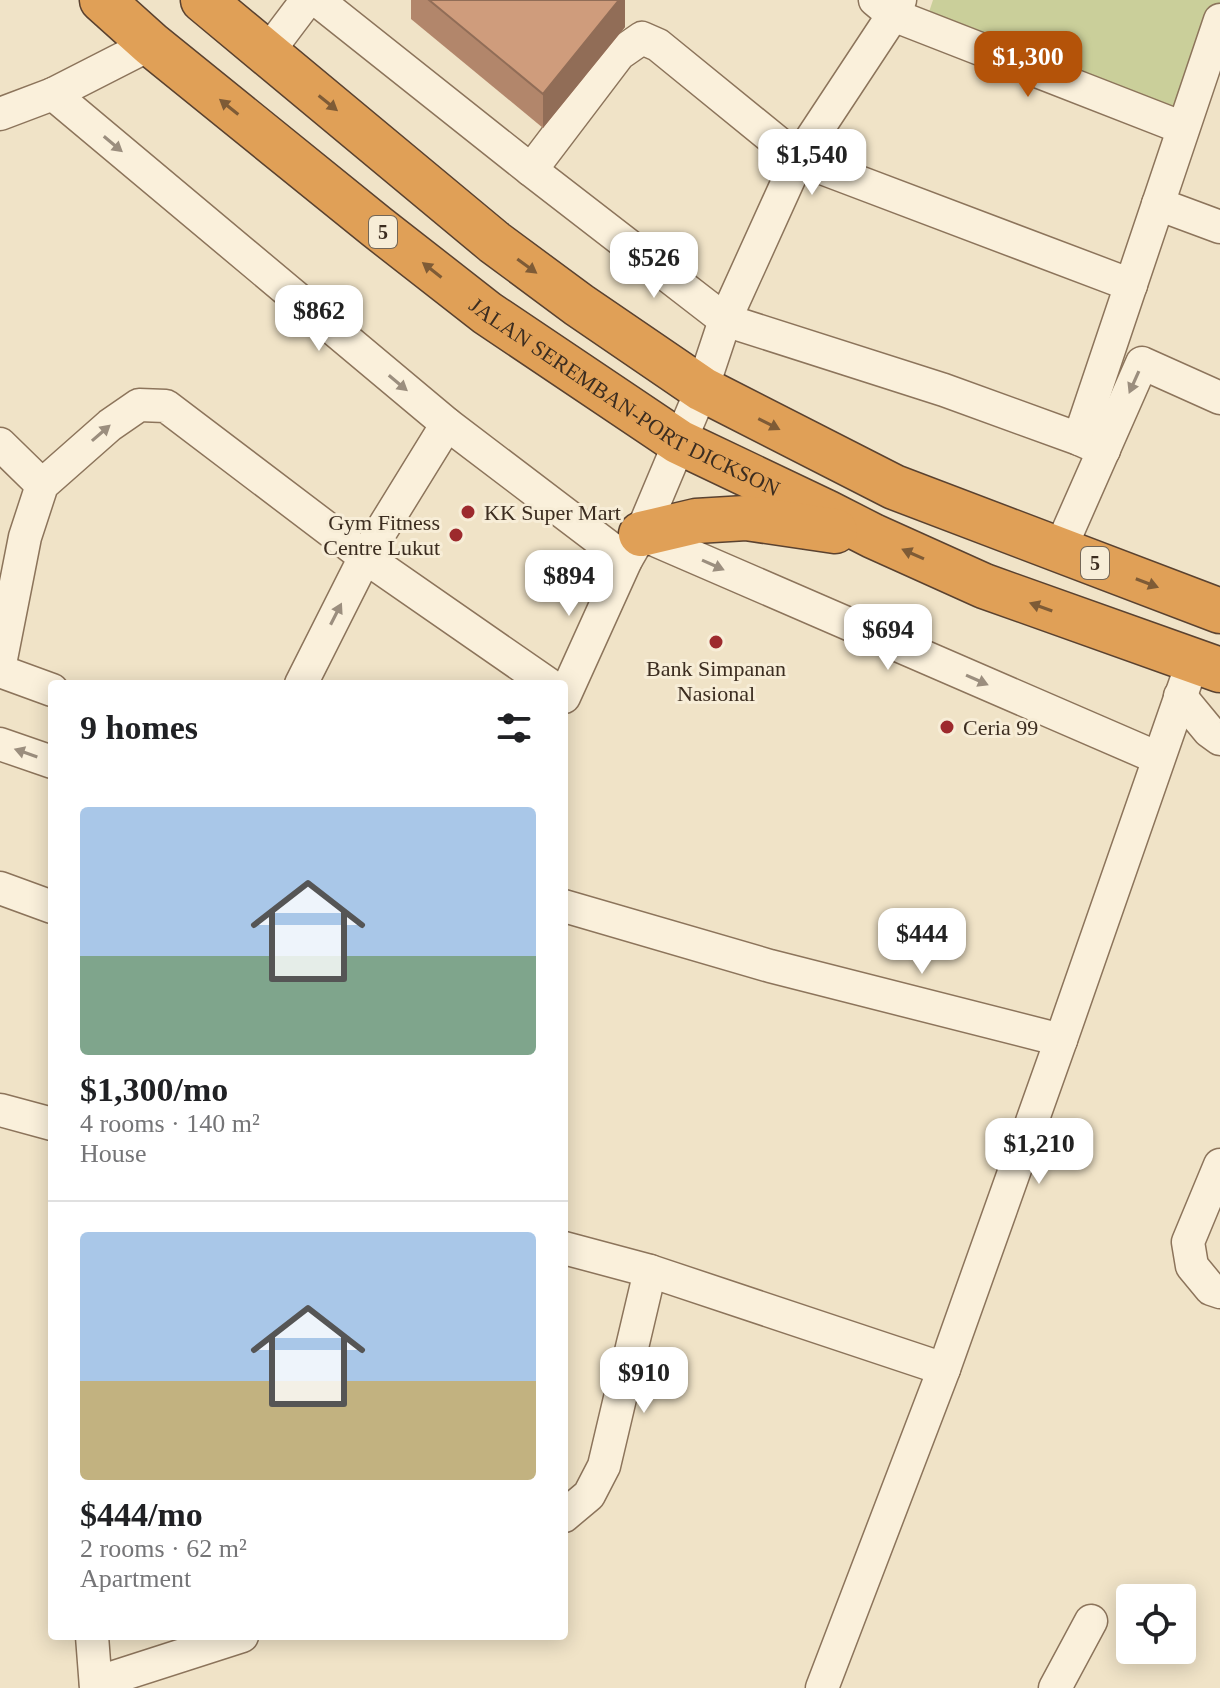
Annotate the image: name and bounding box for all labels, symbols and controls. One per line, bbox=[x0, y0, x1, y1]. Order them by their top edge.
pin: $1,300 bbox=[963, 31, 1093, 99]
text: $1,300 bbox=[992, 42, 1064, 71]
one-way arrow bbox=[318, 94, 338, 111]
one-way arrow bbox=[219, 100, 239, 116]
pin: $1,540 bbox=[747, 129, 877, 197]
one-way arrow bbox=[103, 135, 123, 152]
text: $1,540 bbox=[776, 140, 848, 169]
road number: 5 bbox=[369, 216, 397, 248]
pin: $526 bbox=[607, 232, 701, 300]
text: $526 bbox=[628, 243, 680, 272]
one-way arrow bbox=[516, 258, 538, 274]
one-way arrow bbox=[422, 262, 442, 278]
pin: $862 bbox=[272, 285, 366, 353]
street label: JALAN SEREMBAN-PORT DICKSON bbox=[464, 292, 784, 501]
text: $862 bbox=[293, 296, 345, 325]
one-way arrow bbox=[1127, 370, 1140, 394]
one-way arrow bbox=[388, 374, 408, 391]
one-way arrow bbox=[757, 417, 780, 430]
one-way arrow bbox=[91, 425, 110, 443]
place label: KK Super Mart bbox=[484, 500, 621, 525]
marker: KK Super Mart bbox=[459, 503, 477, 521]
place label: Gym Fitness Centre Lukut bbox=[323, 510, 440, 560]
marker: Gym Fitness Centre Lukut bbox=[447, 526, 465, 544]
road number: 5 bbox=[1081, 547, 1109, 579]
one-way arrow bbox=[901, 548, 924, 561]
pin: $894 bbox=[522, 550, 616, 618]
one-way arrow bbox=[701, 558, 725, 571]
text: $894 bbox=[543, 561, 595, 590]
one-way arrow bbox=[1135, 577, 1159, 590]
one-way arrow bbox=[1029, 600, 1053, 613]
one-way arrow bbox=[329, 603, 343, 626]
pin: $694 bbox=[841, 604, 935, 672]
text: $694 bbox=[862, 615, 914, 644]
marker: Bank Simpanan Nasional bbox=[707, 633, 725, 651]
place label: Bank Simpanan Nasional bbox=[646, 656, 786, 706]
one-way arrow bbox=[965, 673, 989, 686]
icon: filters bbox=[492, 706, 536, 750]
text: 9 homes bbox=[80, 709, 198, 746]
place label: Ceria 99 bbox=[963, 715, 1038, 740]
marker: Ceria 99 bbox=[938, 718, 956, 736]
one-way arrow bbox=[14, 746, 38, 759]
icon: home bbox=[236, 859, 380, 1003]
pin: $444 bbox=[875, 908, 969, 976]
text: $444 bbox=[896, 919, 948, 948]
text: $1,300/mo bbox=[80, 1071, 228, 1108]
text: 4 rooms · 140 m² bbox=[80, 1109, 260, 1138]
pin: $1,210 bbox=[974, 1118, 1104, 1186]
text: $1,210 bbox=[1003, 1129, 1075, 1158]
text: House bbox=[80, 1139, 146, 1168]
icon: home bbox=[236, 1284, 380, 1428]
pin: $910 bbox=[597, 1347, 691, 1415]
text: $910 bbox=[618, 1358, 670, 1387]
text: $444/mo bbox=[80, 1496, 203, 1533]
text: 2 rooms · 62 m² bbox=[80, 1534, 247, 1563]
text: Apartment bbox=[80, 1564, 191, 1593]
map controls bbox=[1116, 1584, 1196, 1664]
button: locate bbox=[1116, 1584, 1196, 1664]

